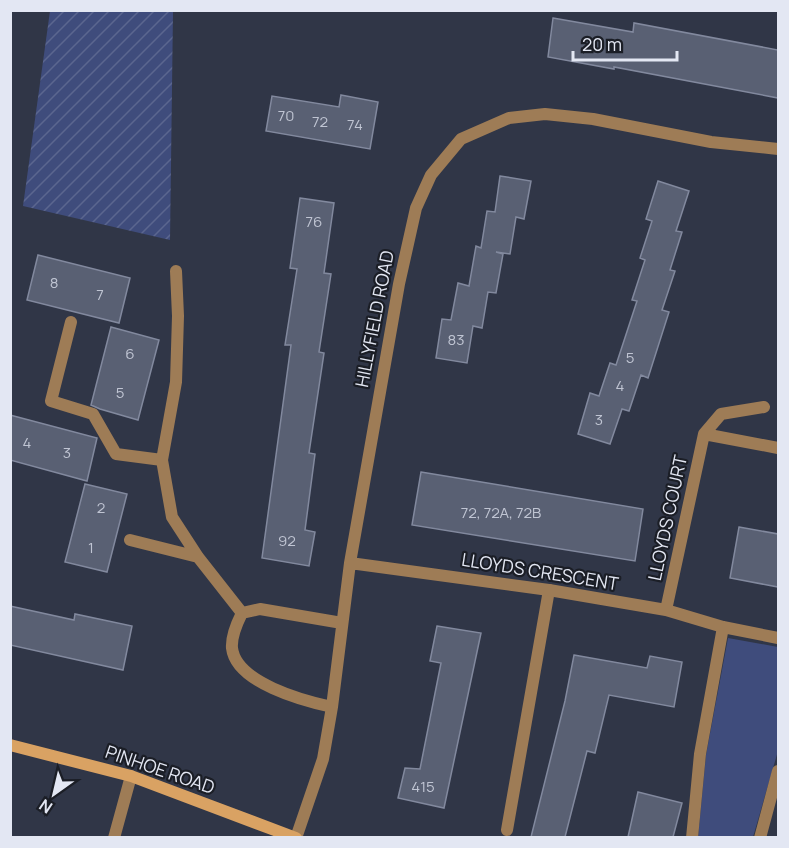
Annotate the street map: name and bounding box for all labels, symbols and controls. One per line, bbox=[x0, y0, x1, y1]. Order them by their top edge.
scale bar bbox=[573, 24, 676, 62]
text: 20 m bbox=[582, 32, 622, 56]
house number: 70 bbox=[278, 105, 294, 126]
house number: 72 bbox=[312, 111, 328, 132]
house number: 74 bbox=[347, 114, 363, 135]
house number: 76 bbox=[306, 211, 322, 232]
street label: HILLYFIELD ROAD bbox=[349, 248, 399, 389]
house number: 8 bbox=[50, 272, 58, 293]
house number: 7 bbox=[96, 284, 104, 305]
house number: 83 bbox=[447, 329, 465, 350]
house number: 6 bbox=[125, 343, 135, 364]
house number: 5 bbox=[626, 347, 634, 368]
house number: 4 bbox=[616, 375, 625, 396]
house number: 5 bbox=[116, 382, 124, 403]
house number: 3 bbox=[595, 409, 603, 430]
house number: 4 bbox=[23, 432, 32, 453]
house number: 3 bbox=[63, 442, 71, 463]
street label: LLOYDS COURT bbox=[642, 452, 692, 583]
house number: 2 bbox=[97, 497, 105, 518]
house number: 72, 72A, 72B bbox=[461, 502, 541, 523]
house number: 92 bbox=[278, 530, 296, 551]
house number: 1 bbox=[88, 537, 94, 558]
street label: LLOYDS CRESCENT bbox=[460, 547, 621, 595]
street label: PINHOE ROAD bbox=[102, 739, 218, 799]
north arrow bbox=[24, 764, 84, 824]
house number: 415 bbox=[411, 776, 435, 797]
text: N bbox=[35, 794, 57, 819]

